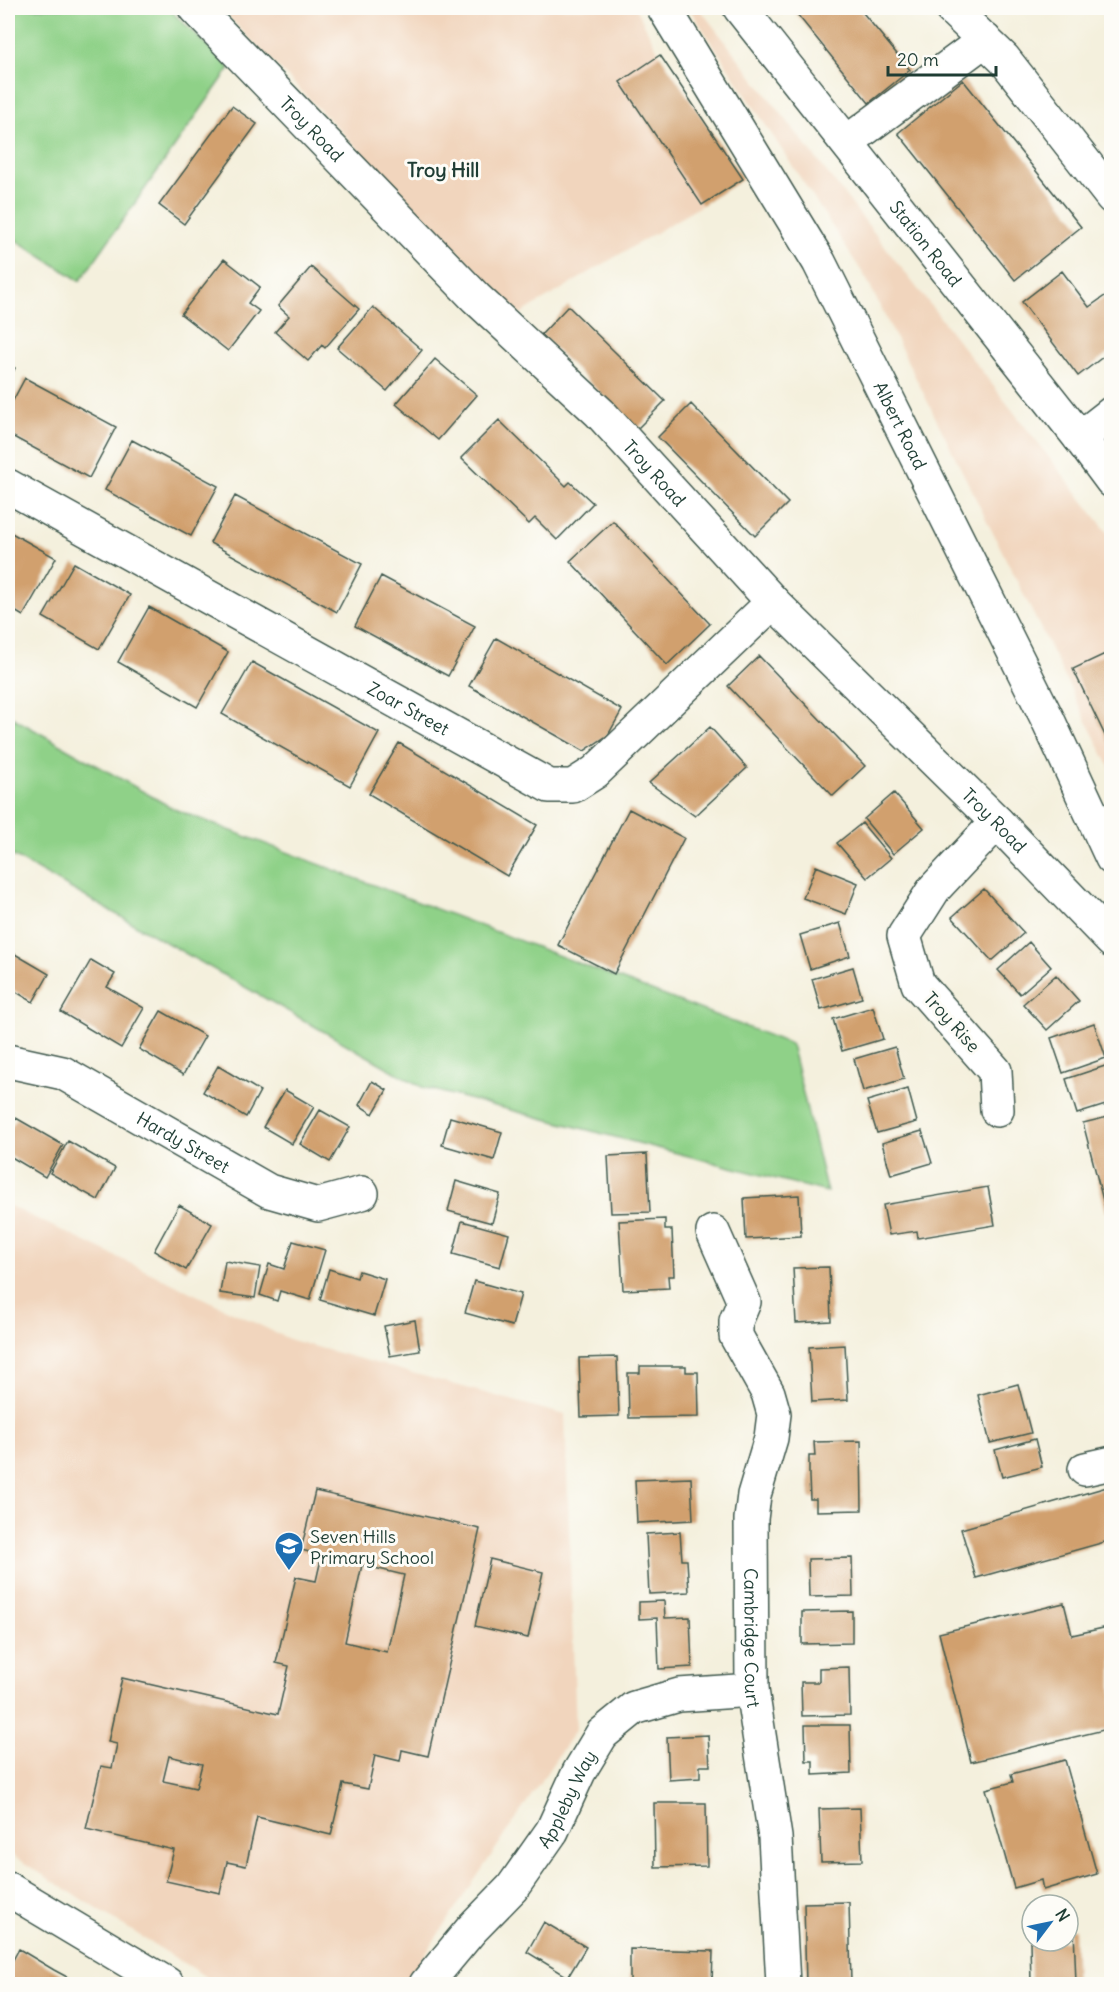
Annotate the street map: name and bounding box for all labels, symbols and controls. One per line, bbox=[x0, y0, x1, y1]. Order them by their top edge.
scale bar bbox=[888, 39, 996, 77]
text: 20 m bbox=[897, 48, 939, 71]
street label: Troy Road bbox=[275, 91, 349, 166]
district label: Troy Hill bbox=[407, 157, 479, 182]
street label: Station Road bbox=[885, 196, 967, 291]
street label: Albert Road bbox=[869, 377, 932, 473]
street label: Troy Road bbox=[618, 435, 691, 511]
street label: Zoar Street bbox=[364, 676, 453, 740]
street label: Troy Road bbox=[957, 783, 1032, 858]
street label: Troy Rise bbox=[919, 987, 985, 1057]
street label: Hardy Street bbox=[133, 1106, 234, 1178]
place label: Seven Hills Primary School bbox=[310, 1525, 434, 1569]
school or university icon: Seven Hills Primary School bbox=[273, 1530, 305, 1572]
street label: Cambridge Court bbox=[740, 1568, 766, 1709]
street label: Appleby Way bbox=[532, 1746, 601, 1852]
north arrow bbox=[1020, 1893, 1080, 1953]
text: N bbox=[1051, 1905, 1074, 1925]

